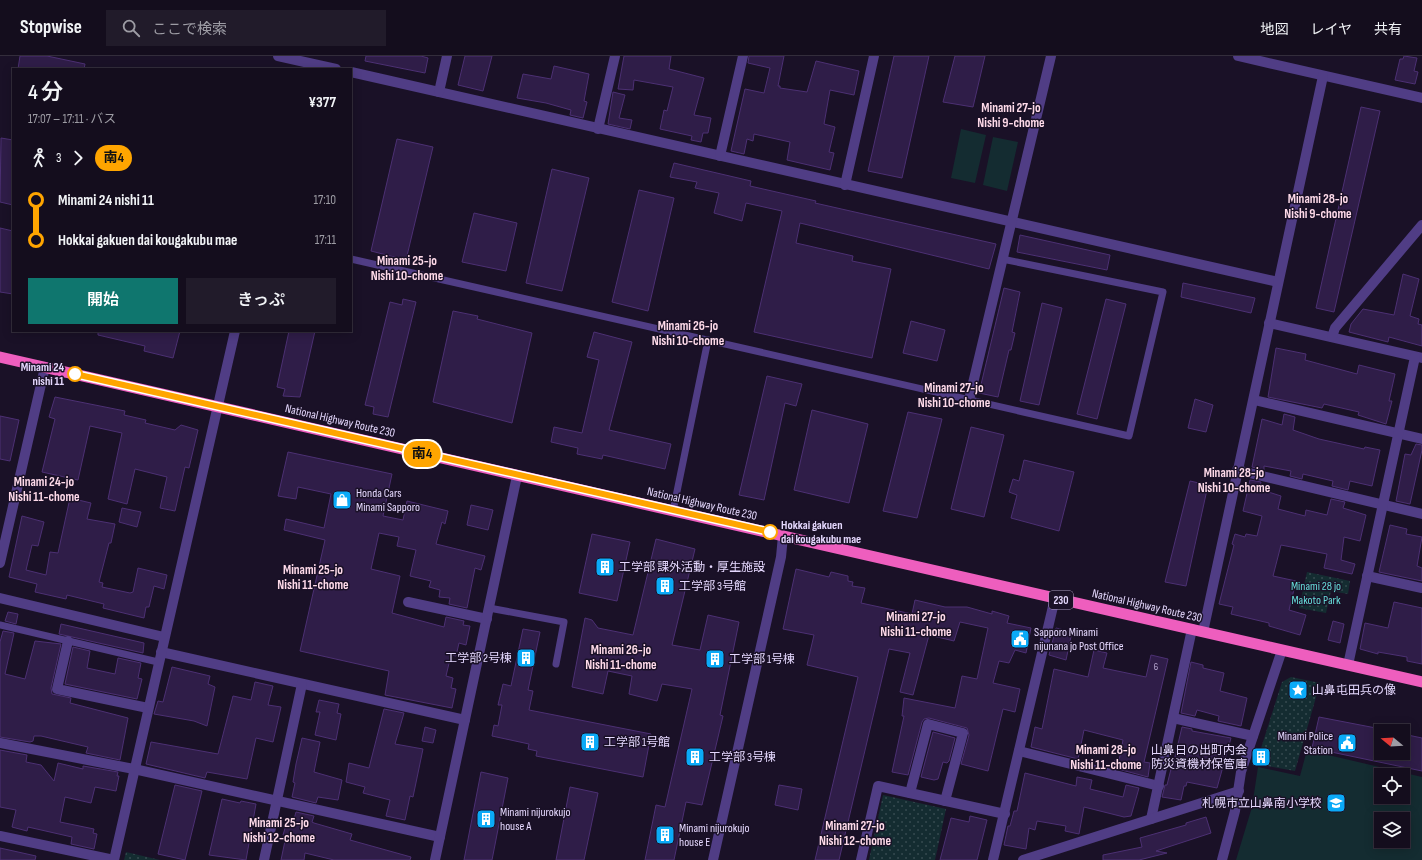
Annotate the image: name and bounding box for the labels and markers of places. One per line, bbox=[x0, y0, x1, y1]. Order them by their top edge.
place label: Minami 24 nishi 11 bbox=[21, 360, 64, 389]
marker: Minami 24 nishi 11 bbox=[67, 366, 83, 382]
place label: Honda Cars Minami Sapporo bbox=[356, 486, 420, 515]
shop icon: Honda Cars Minami Sapporo bbox=[331, 489, 353, 511]
place label: Hokkai gakuen dai kougakubu mae bbox=[781, 518, 861, 547]
marker: Hokkai gakuen dai kougakubu mae bbox=[762, 524, 778, 540]
building icon: 工学部 課外活動・厚生施設 bbox=[594, 556, 616, 578]
place label: 工学部 課外活動・厚生施設 bbox=[619, 560, 765, 575]
building icon: 工学部 3号館 bbox=[654, 575, 676, 597]
place label: 工学部 3号館 bbox=[679, 579, 746, 594]
place label: Sapporo Minami nijunana jo Post Office bbox=[1034, 625, 1124, 654]
public building icon: Sapporo Minami nijunana jo Post Office bbox=[1009, 628, 1031, 650]
building icon: 工学部 2号棟 bbox=[515, 647, 537, 669]
building icon: 工学部 1号棟 bbox=[704, 648, 726, 670]
place label: 工学部 2号棟 bbox=[445, 651, 512, 666]
place label: 工学部 1号棟 bbox=[729, 652, 795, 667]
place icon: 山鼻屯田兵の像 bbox=[1287, 679, 1309, 701]
place label: 山鼻屯田兵の像 bbox=[1312, 683, 1396, 698]
place label: Minami Police Station bbox=[1278, 729, 1333, 758]
building icon: 工学部 1号館 bbox=[579, 731, 601, 753]
public building icon: Minami Police Station bbox=[1336, 732, 1358, 754]
place label: 工学部 1号館 bbox=[604, 735, 670, 750]
place label: 山鼻日の出町内会 防災資機材保管庫 bbox=[1151, 743, 1247, 772]
building icon: 工学部 3号棟 bbox=[684, 746, 706, 768]
building icon: 山鼻日の出町内会 防災資機材保管庫 bbox=[1250, 746, 1272, 768]
place label: 工学部 3号棟 bbox=[709, 750, 776, 765]
school or university icon: 札幌市立山鼻南小学校 bbox=[1325, 792, 1347, 814]
place label: 札幌市立山鼻南小学校 bbox=[1202, 796, 1322, 811]
place label: Minami nijurokujo house A bbox=[500, 805, 570, 834]
building icon: Minami nijurokujo house A bbox=[475, 808, 497, 830]
place label: Minami nijurokujo house E bbox=[679, 821, 749, 850]
building icon: Minami nijurokujo house E bbox=[654, 824, 676, 846]

